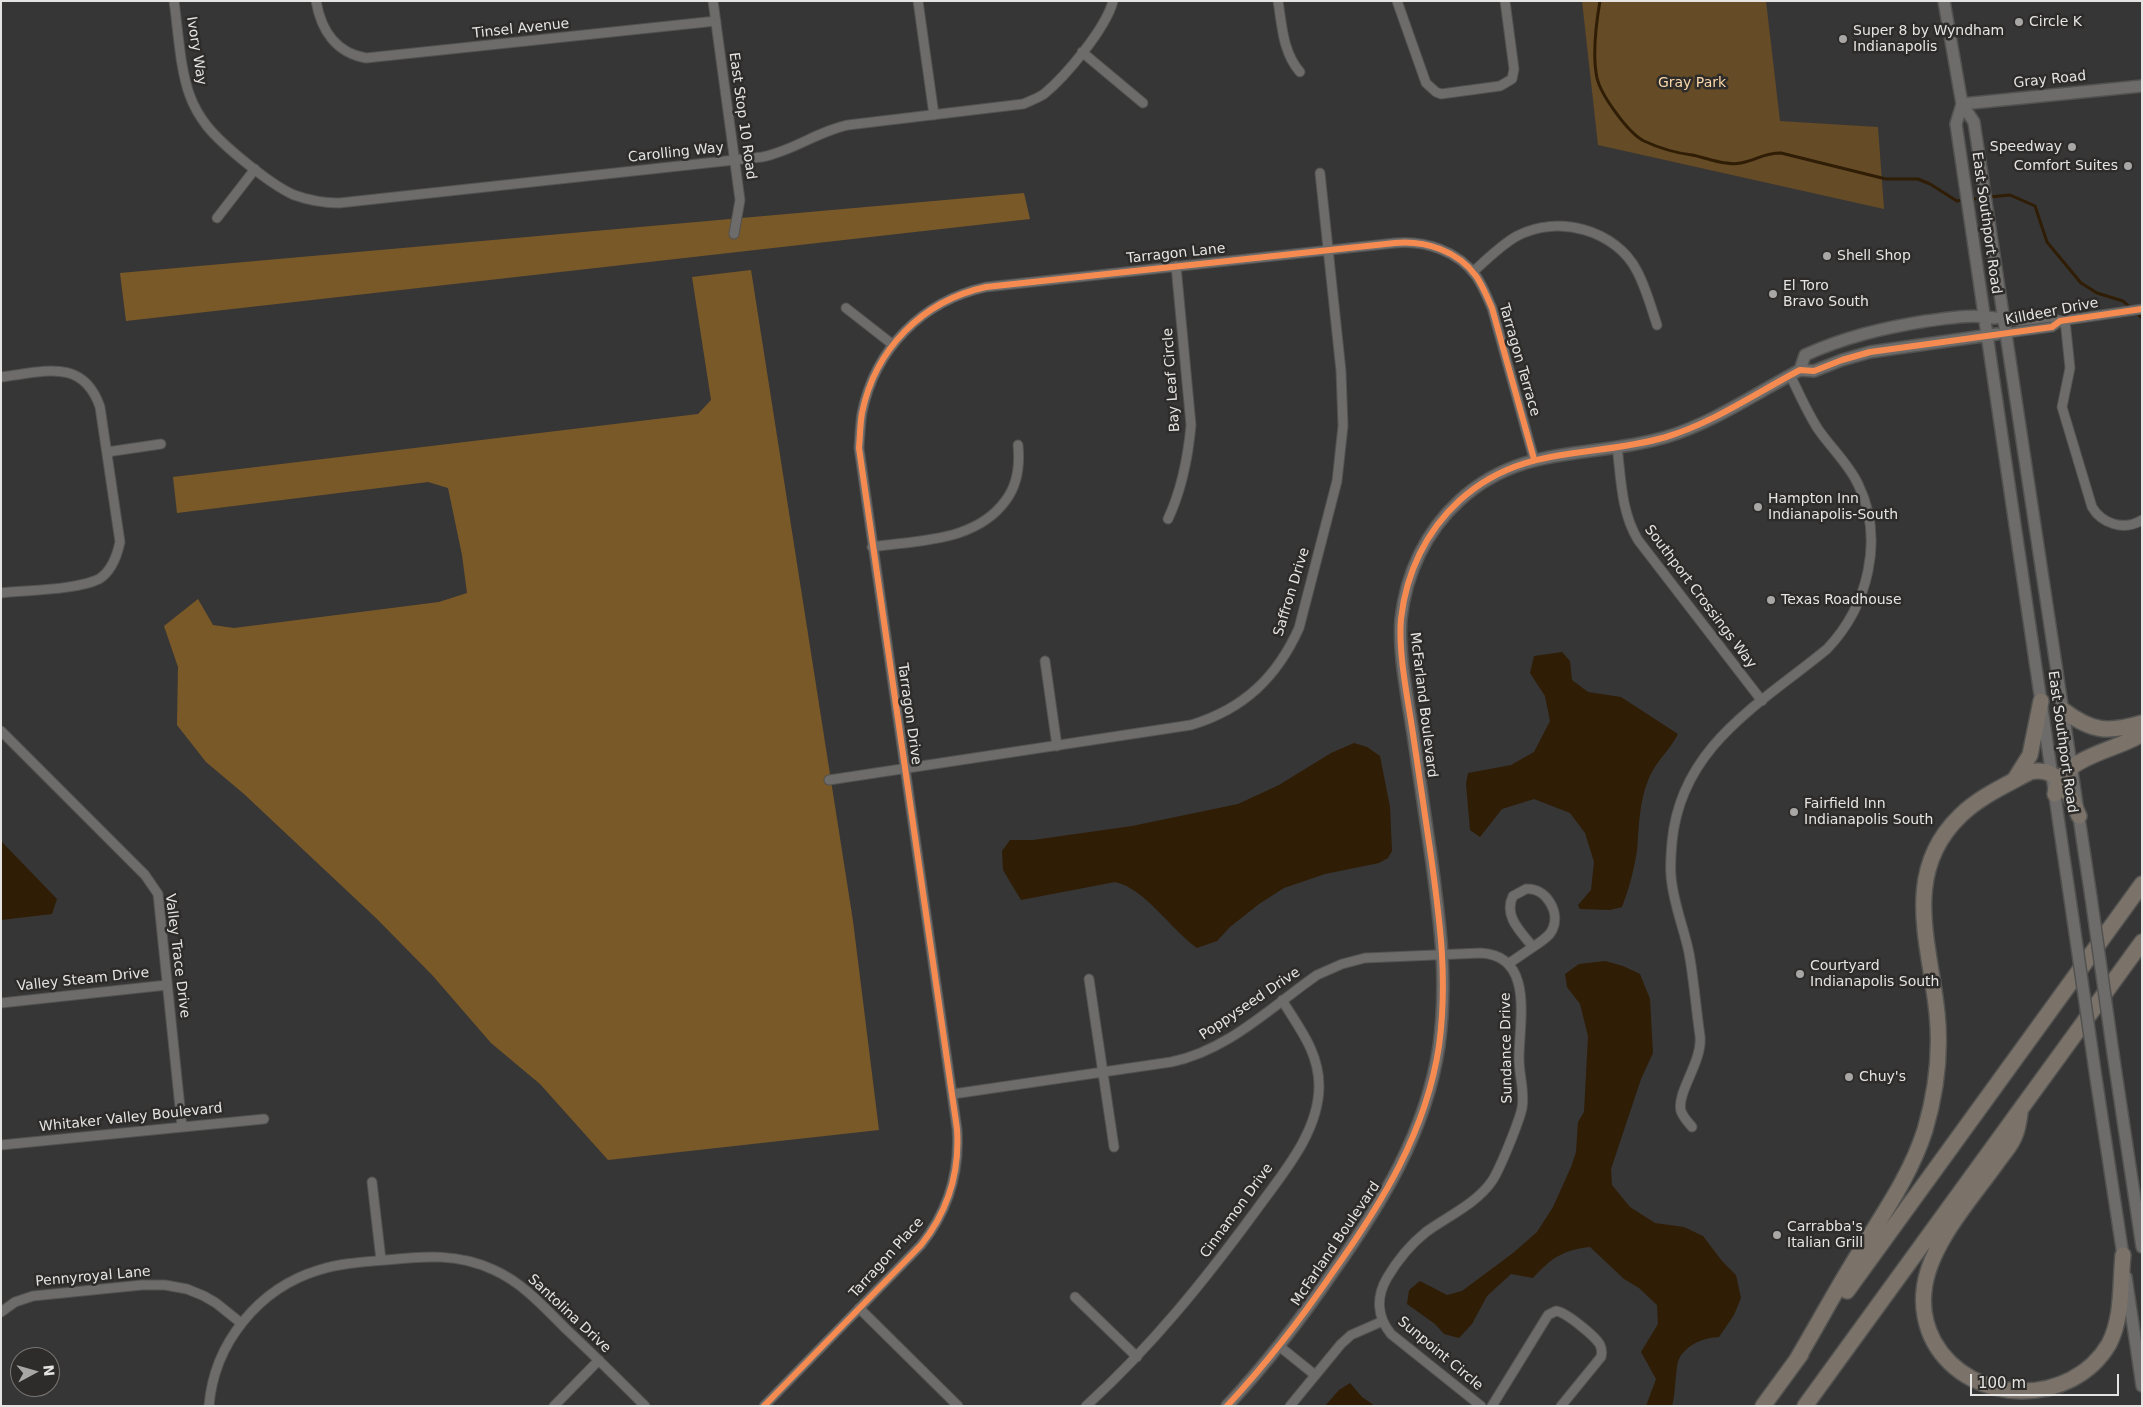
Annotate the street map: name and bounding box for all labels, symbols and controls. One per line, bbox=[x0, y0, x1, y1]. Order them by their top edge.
place label: Circle K bbox=[2029, 14, 2082, 30]
street label: Ivory Way bbox=[182, 15, 210, 87]
street label: Tinsel Avenue bbox=[472, 16, 570, 42]
marker: Circle K bbox=[2013, 16, 2025, 28]
place label: Super 8 by Wyndham Indianapolis bbox=[1853, 23, 2004, 56]
marker: Super 8 by Wyndham Indianapolis bbox=[1837, 33, 1849, 45]
street label: East Stop 10 Road bbox=[725, 51, 759, 181]
street label: Gray Road bbox=[2013, 68, 2087, 92]
park label: Gray Park bbox=[1658, 75, 1726, 91]
place label: Speedway bbox=[1990, 139, 2062, 155]
street label: Carolling Way bbox=[627, 140, 725, 166]
marker: Speedway bbox=[2066, 141, 2078, 153]
street label: East Southport Road bbox=[1968, 151, 2004, 295]
place label: Comfort Suites bbox=[2014, 158, 2118, 174]
marker: Comfort Suites bbox=[2122, 160, 2134, 172]
street label: Tarragon Lane bbox=[1126, 240, 1226, 268]
place label: Shell Shop bbox=[1837, 248, 1911, 264]
marker: Shell Shop bbox=[1821, 250, 1833, 262]
place label: El Toro Bravo South bbox=[1783, 278, 1869, 310]
marker: El Toro Bravo South bbox=[1767, 288, 1779, 300]
street label: Killdeer Drive bbox=[2004, 295, 2100, 329]
street label: Tarragon Terrace bbox=[1495, 302, 1543, 418]
street label: Bay Leaf Circle bbox=[1160, 327, 1184, 433]
place label: Hampton Inn Indianapolis-South bbox=[1768, 491, 1898, 524]
marker: Hampton Inn Indianapolis-South bbox=[1752, 501, 1764, 513]
street label: Southport Crossings Way bbox=[1641, 522, 1759, 672]
street label: Saffron Drive bbox=[1271, 546, 1313, 638]
place label: Texas Roadhouse bbox=[1781, 592, 1901, 608]
marker: Texas Roadhouse bbox=[1765, 594, 1777, 606]
street label: McFarland Boulevard bbox=[1406, 631, 1440, 779]
street label: Tarragon Drive bbox=[894, 662, 924, 766]
street label: East Southport Road bbox=[2044, 670, 2080, 814]
place label: Fairfield Inn Indianapolis South bbox=[1804, 796, 1933, 829]
marker: Fairfield Inn Indianapolis South bbox=[1788, 806, 1800, 818]
street label: Valley Trace Drive bbox=[161, 893, 193, 1019]
place label: Courtyard Indianapolis South bbox=[1810, 958, 1939, 990]
street label: Poppyseed Drive bbox=[1196, 964, 1304, 1044]
street label: Valley Steam Drive bbox=[16, 965, 150, 995]
marker: Courtyard Indianapolis South bbox=[1794, 968, 1806, 980]
street label: Sundance Drive bbox=[1498, 992, 1516, 1104]
place label: Chuy's bbox=[1859, 1069, 1906, 1085]
marker: Chuy's bbox=[1843, 1071, 1855, 1083]
street label: Whitaker Valley Boulevard bbox=[39, 1100, 223, 1136]
street label: Cinnamon Drive bbox=[1197, 1160, 1277, 1262]
street label: McFarland Boulevard bbox=[1288, 1179, 1384, 1309]
street label: Tarragon Place bbox=[846, 1214, 928, 1302]
place label: Carrabba's Italian Grill bbox=[1787, 1219, 1863, 1252]
marker: Carrabba's Italian Grill bbox=[1771, 1229, 1783, 1241]
street label: Pennyroyal Lane bbox=[35, 1264, 151, 1290]
street label: Santolina Drive bbox=[524, 1271, 614, 1357]
street label: Sunpoint Circle bbox=[1394, 1313, 1486, 1395]
north arrow bbox=[10, 1347, 60, 1397]
text: N bbox=[40, 1364, 57, 1377]
scale bar bbox=[1973, 1364, 2122, 1396]
text: 100 m bbox=[1978, 1374, 2026, 1392]

